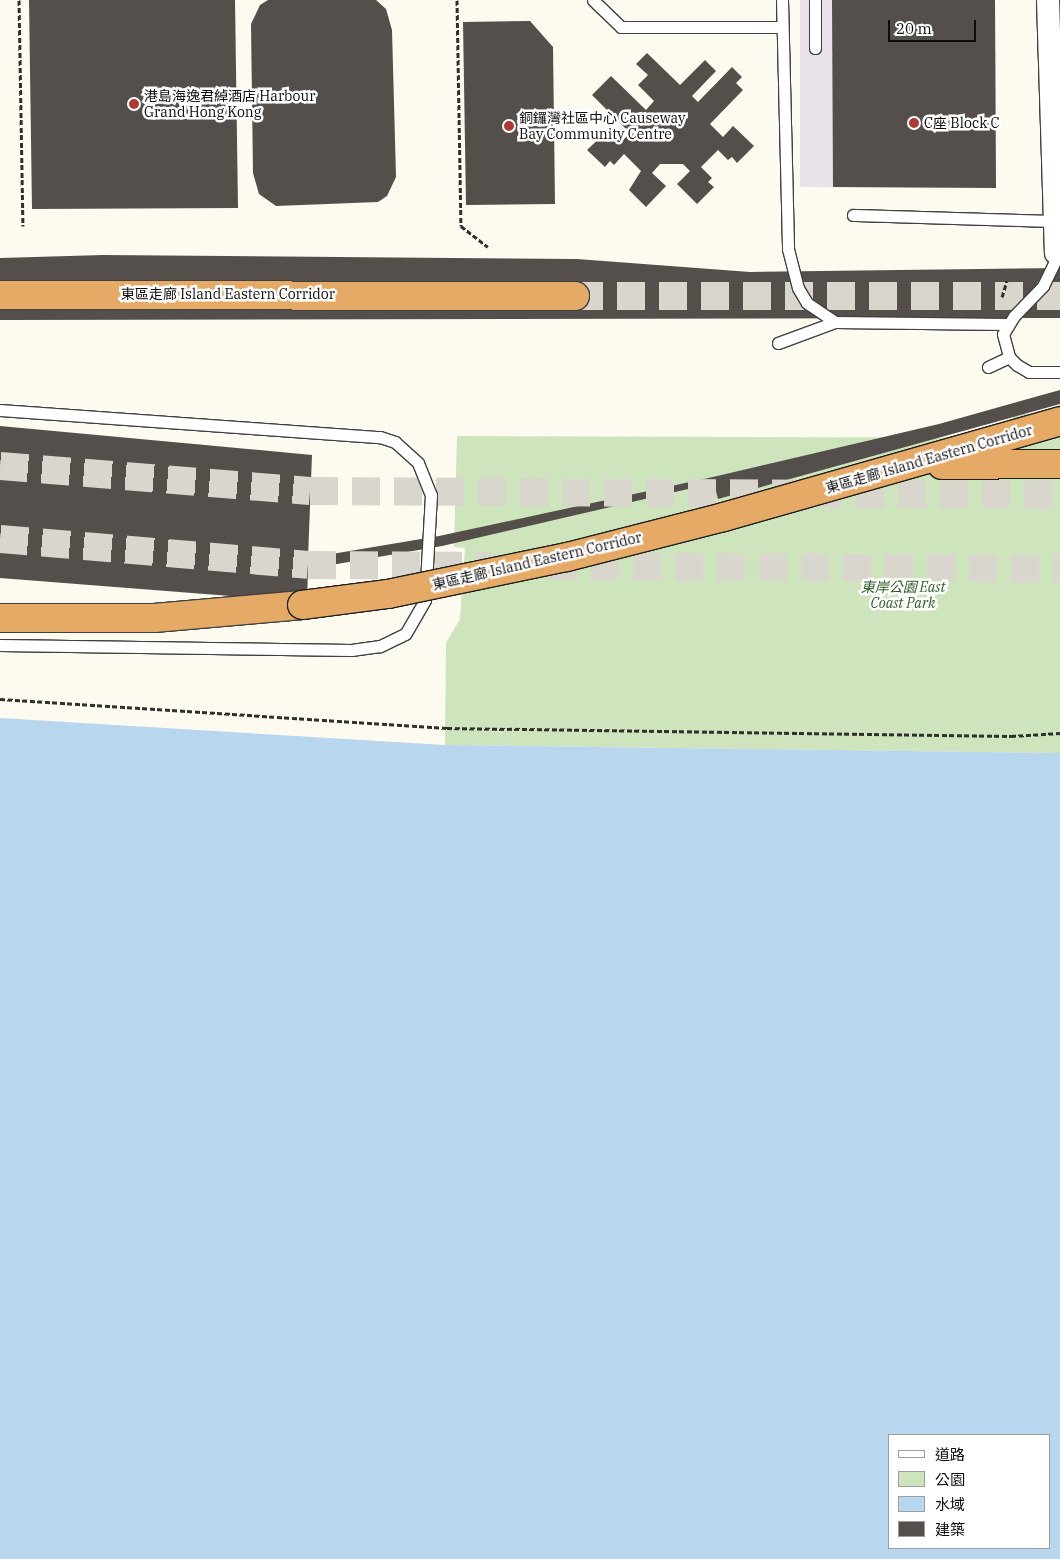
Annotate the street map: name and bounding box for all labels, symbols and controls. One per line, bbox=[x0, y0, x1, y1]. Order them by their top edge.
scale bar bbox=[890, 10, 978, 42]
text: 20 m bbox=[896, 19, 932, 38]
place label: 港島海逸君綽酒店 Harbour Grand Hong Kong bbox=[144, 88, 315, 120]
marker: 港島海逸君綽酒店 Harbour Grand Hong Kong bbox=[128, 98, 140, 110]
place label: 銅鑼灣社區中心 Causeway Bay Community Centre bbox=[519, 110, 686, 142]
place label: C座 Block C bbox=[924, 115, 1000, 131]
marker: C座 Block C bbox=[908, 117, 920, 129]
marker: 銅鑼灣社區中心 Causeway Bay Community Centre bbox=[503, 120, 515, 132]
street label: 東區走廊 Island Eastern Corridor bbox=[121, 286, 335, 302]
street label: 東區走廊 Island Eastern Corridor bbox=[824, 421, 1034, 497]
street label: 東區走廊 Island Eastern Corridor bbox=[431, 529, 643, 593]
park label: 東岸公園 East Coast Park bbox=[861, 579, 945, 612]
legend bbox=[888, 1434, 1050, 1549]
text: 道路 bbox=[935, 1445, 965, 1464]
text: 公園 bbox=[935, 1470, 965, 1489]
text: 水域 bbox=[935, 1495, 965, 1514]
text: 建築 bbox=[935, 1520, 965, 1539]

